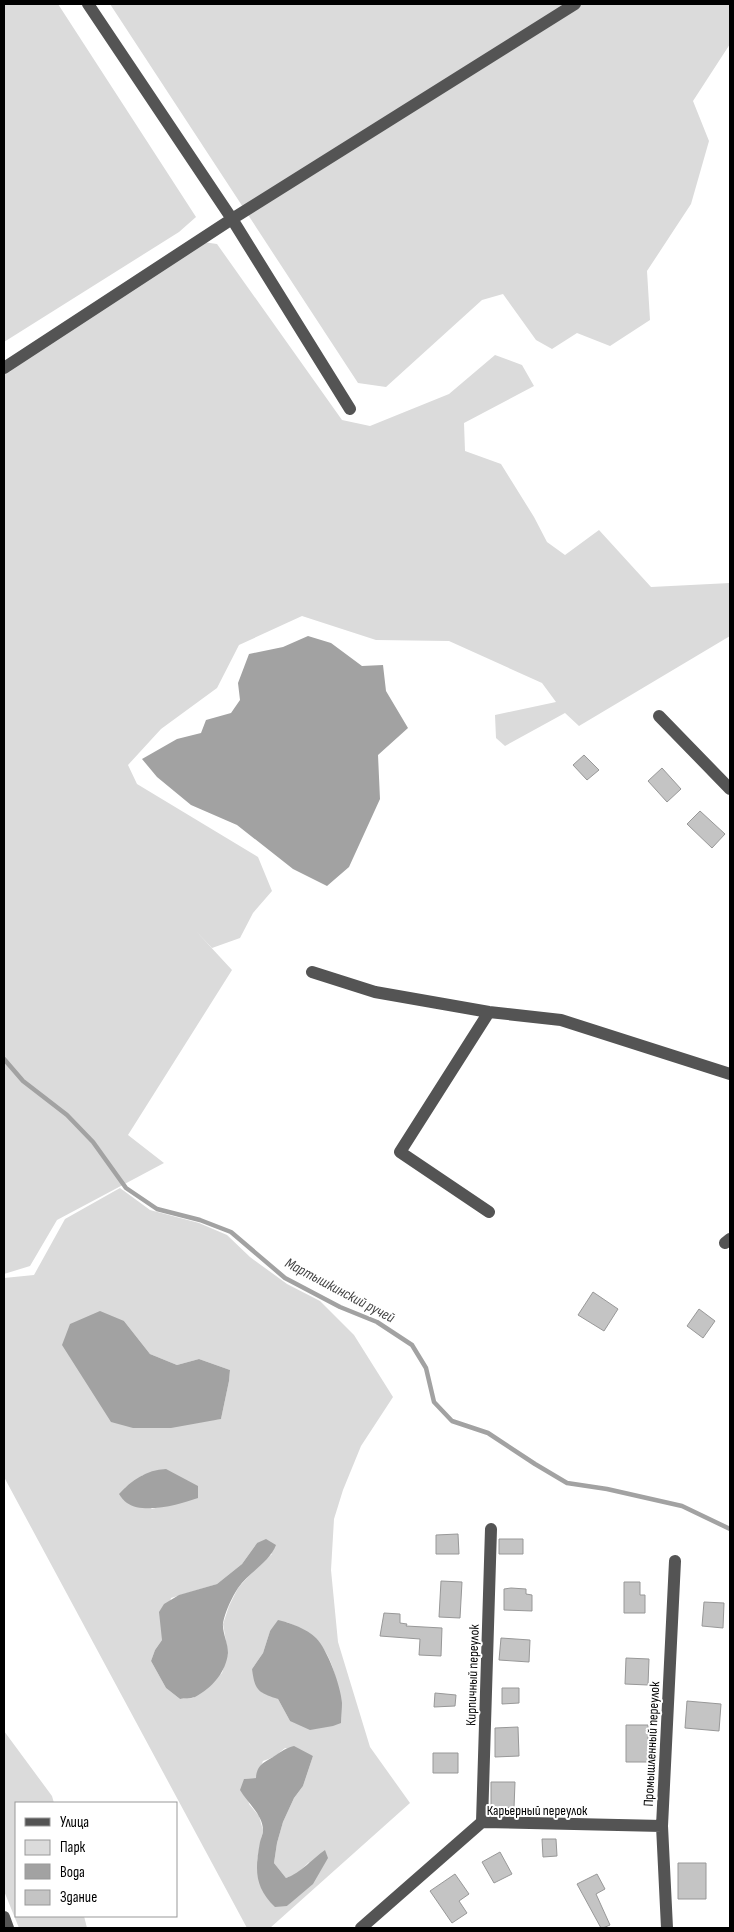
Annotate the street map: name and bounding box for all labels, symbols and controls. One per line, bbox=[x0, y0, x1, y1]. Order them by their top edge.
water label: Мартышкинский ручей bbox=[282, 1254, 399, 1328]
street label: Кирпичный переулок bbox=[462, 1623, 483, 1726]
street label: Промышленный переулок bbox=[640, 1680, 663, 1807]
legend bbox=[15, 1802, 178, 1917]
street label: Карьерный переулок bbox=[487, 1802, 588, 1819]
text: Улица bbox=[60, 1813, 89, 1832]
text: Парк bbox=[60, 1838, 86, 1857]
text: Вода bbox=[60, 1863, 85, 1882]
text: Здание bbox=[60, 1888, 97, 1907]

